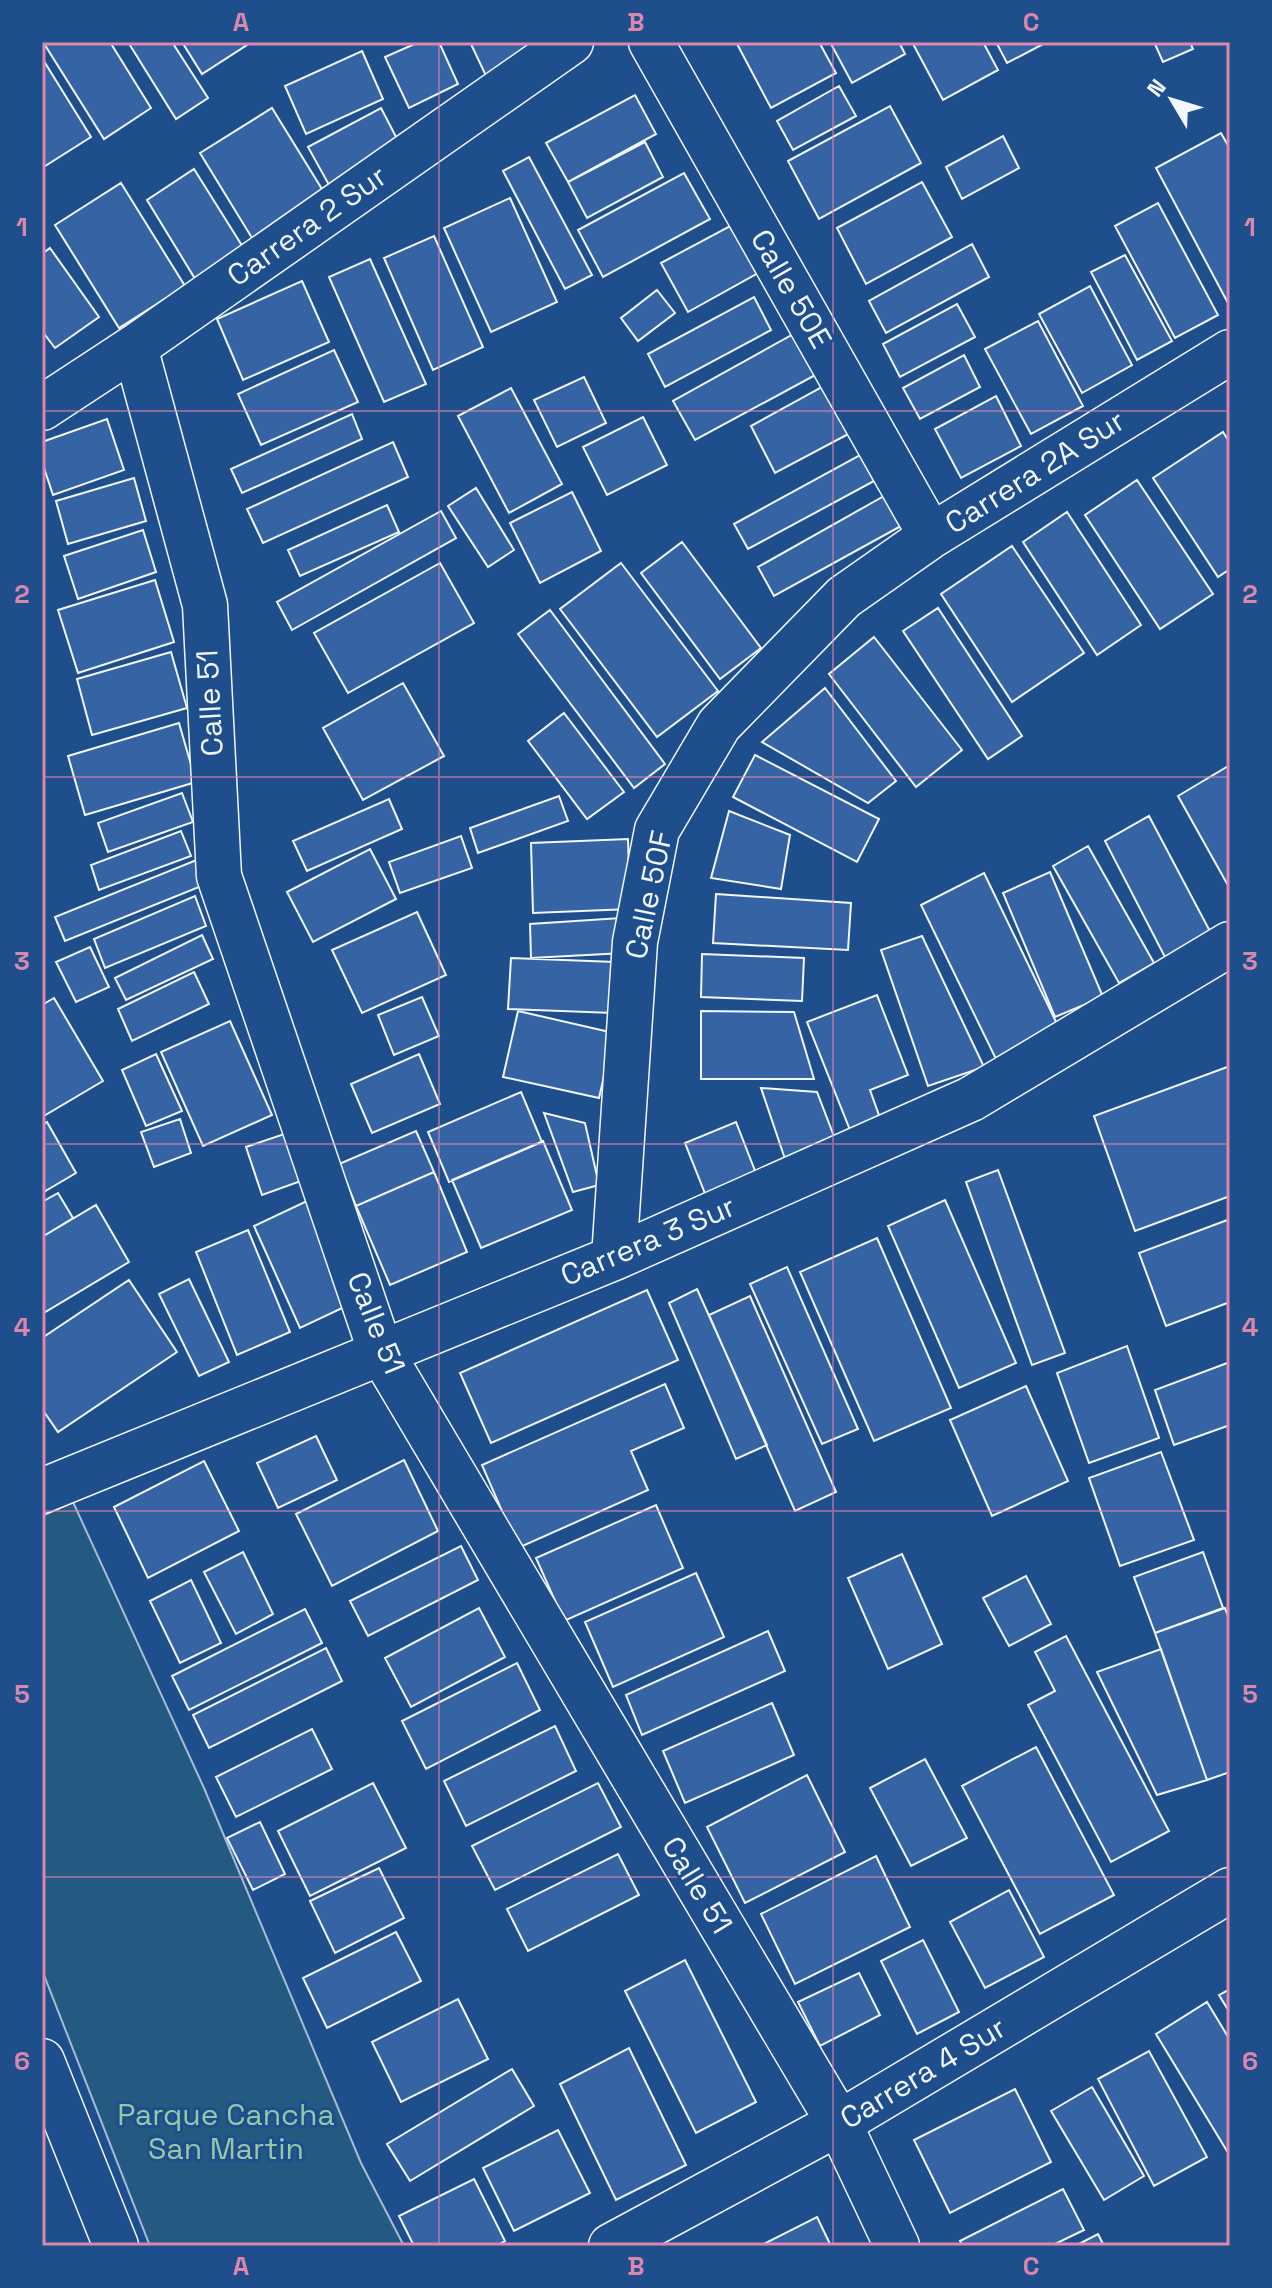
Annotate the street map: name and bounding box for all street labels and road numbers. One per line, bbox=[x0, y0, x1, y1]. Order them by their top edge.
street label: Carrera 2 Sur bbox=[219, 156, 394, 295]
street label: Calle 50E bbox=[742, 222, 841, 355]
street label: Carrera 2A Sur bbox=[938, 401, 1132, 542]
street label: Calle 51 bbox=[187, 649, 232, 757]
street label: Calle 50F bbox=[616, 827, 681, 963]
street label: Carrera 3 Sur bbox=[555, 1186, 741, 1295]
street label: Calle 51 bbox=[338, 1266, 415, 1380]
street label: Calle 51 bbox=[653, 1829, 742, 1941]
street label: Carrera 4 Sur bbox=[833, 2008, 1013, 2137]

